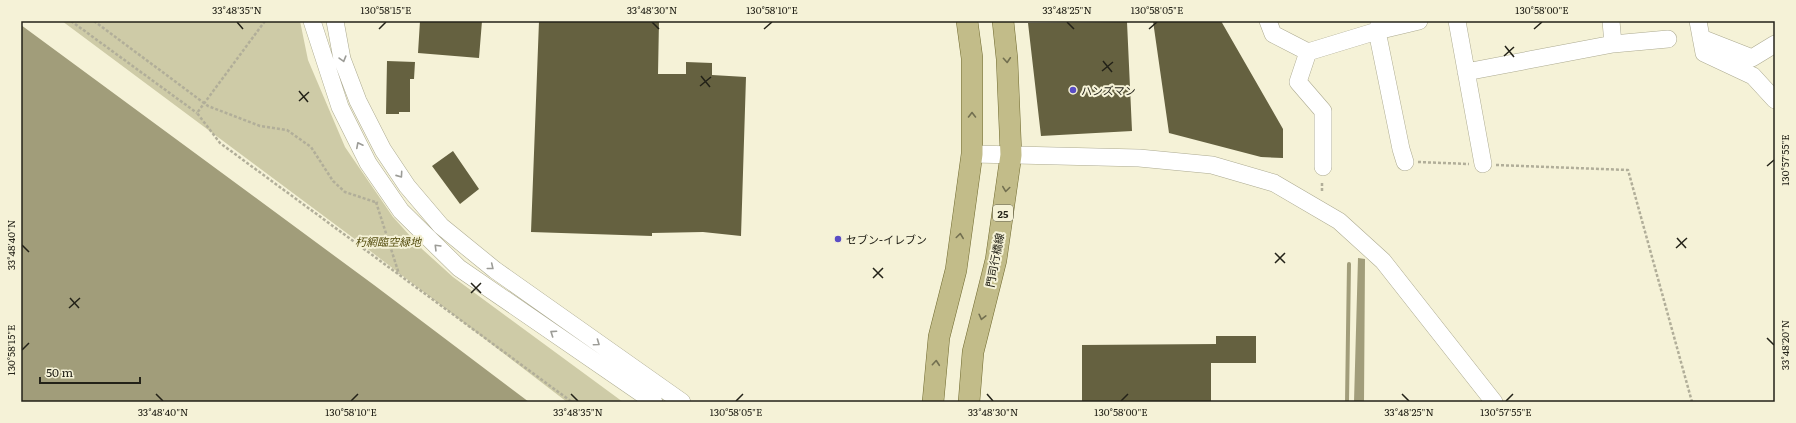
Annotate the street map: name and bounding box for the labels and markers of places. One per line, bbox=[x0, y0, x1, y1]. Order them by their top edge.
place label: ハンズマン bbox=[1081, 82, 1136, 98]
marker: ハンズマン bbox=[1068, 85, 1078, 95]
place label: セブン-イレブン bbox=[846, 231, 927, 247]
marker: セブン-イレブン bbox=[833, 234, 843, 244]

